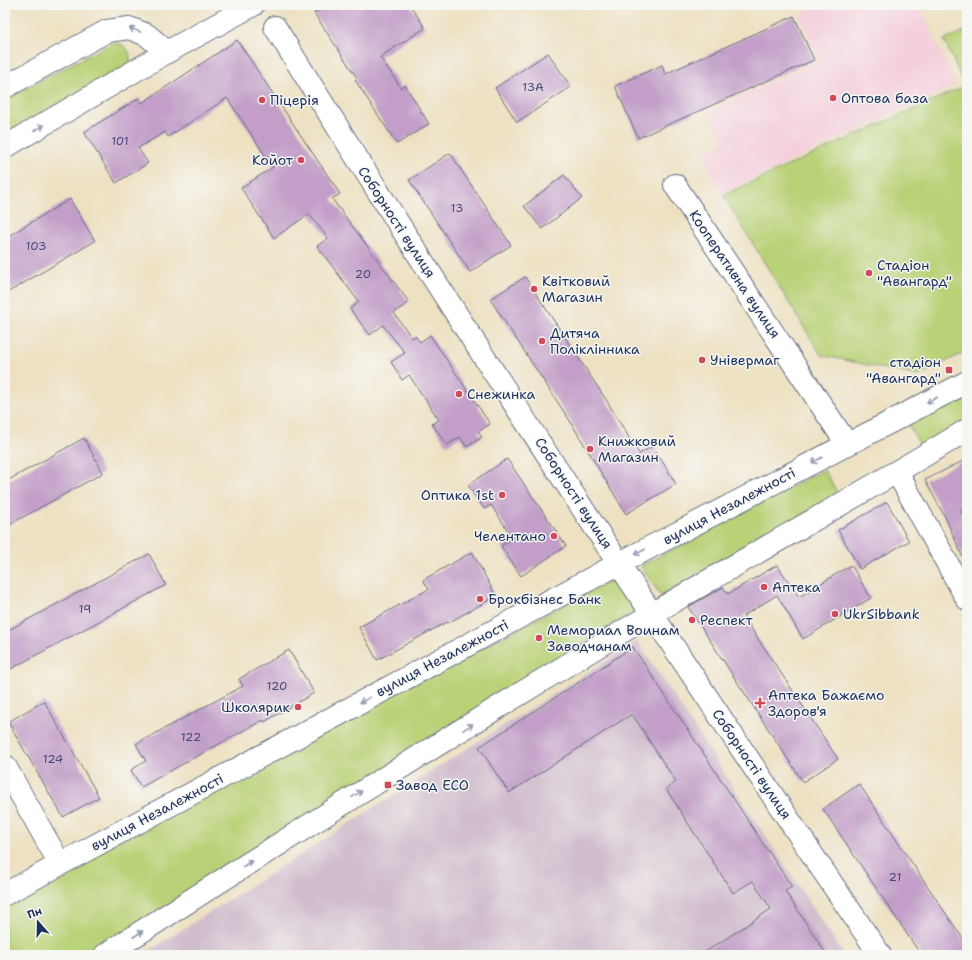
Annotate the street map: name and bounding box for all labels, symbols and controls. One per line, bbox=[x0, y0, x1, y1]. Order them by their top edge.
one-way arrow bbox=[130, 26, 142, 34]
house number: 13А bbox=[522, 79, 544, 95]
place label: Оптова база bbox=[841, 89, 928, 107]
place label: Піцерія bbox=[270, 91, 319, 109]
marker: Оптова база bbox=[828, 93, 838, 103]
marker: Піцерія bbox=[257, 95, 267, 105]
one-way arrow bbox=[33, 123, 45, 131]
house number: 101 bbox=[111, 133, 129, 149]
place label: Койот bbox=[252, 151, 294, 169]
marker: Койот bbox=[296, 155, 306, 165]
street label: Соборності вулиця bbox=[354, 163, 440, 281]
house number: 13 bbox=[451, 200, 463, 216]
street label: Кооперативна вулиця bbox=[685, 206, 785, 342]
house number: 103 bbox=[26, 238, 46, 254]
place label: Стадіон "Авангард" bbox=[877, 256, 952, 290]
house number: 20 bbox=[355, 266, 371, 282]
marker: Стадіон "Авангард" bbox=[864, 268, 874, 278]
place label: Квітковий Магазин bbox=[542, 272, 610, 306]
marker: Квітковий Магазин bbox=[529, 284, 539, 294]
place label: Дитяча Поліклінника bbox=[550, 324, 640, 358]
marker: Дитяча Поліклінника bbox=[537, 336, 547, 346]
place label: Універмаг bbox=[710, 351, 780, 369]
place label: стадіон "Авангард" bbox=[866, 353, 941, 387]
marker: Універмаг bbox=[697, 355, 707, 365]
marker: стадіон "Авангард" bbox=[944, 365, 954, 375]
place label: Снежинка bbox=[467, 385, 535, 403]
marker: Снежинка bbox=[454, 389, 464, 399]
one-way arrow bbox=[927, 397, 939, 404]
place label: Книжковий Магазин bbox=[598, 432, 676, 466]
street label: Соборності вулиця bbox=[531, 434, 617, 552]
marker: Книжковий Магазин bbox=[585, 444, 595, 454]
one-way arrow bbox=[811, 457, 823, 464]
street label: вулиця Незалежності bbox=[660, 463, 798, 549]
place label: Оптика 1st bbox=[421, 486, 494, 504]
marker: Оптика 1st bbox=[497, 490, 507, 500]
place label: Челентано bbox=[474, 527, 546, 545]
marker: Челентано bbox=[549, 531, 559, 541]
one-way arrow bbox=[634, 549, 646, 556]
place label: Аптека bbox=[772, 578, 821, 596]
marker: Аптека bbox=[759, 582, 769, 592]
place label: Брокбізнес Банк bbox=[488, 590, 602, 608]
marker: Брокбізнес Банк bbox=[475, 594, 485, 604]
house number: 19 bbox=[79, 601, 91, 617]
place label: UkrSibbank bbox=[843, 605, 920, 623]
marker: UkrSibbank bbox=[830, 609, 840, 619]
place label: Респект bbox=[700, 611, 753, 629]
street label: вулиця Незалежності bbox=[373, 615, 511, 701]
marker: Респект bbox=[687, 615, 697, 625]
place label: Мемориал Воинам Заводчанам bbox=[547, 621, 680, 655]
marker: Мемориал Воинам Заводчанам bbox=[534, 633, 544, 643]
house number: 120 bbox=[267, 678, 287, 694]
place label: Аптека Бажаємо Здоров'я bbox=[768, 686, 885, 720]
one-way arrow bbox=[359, 696, 371, 704]
place label: Школярик bbox=[221, 698, 291, 716]
marker: Аптека Бажаємо Здоров'я bbox=[755, 698, 765, 708]
marker: Школярик bbox=[293, 702, 303, 712]
street label: Соборності вулиця bbox=[708, 705, 796, 823]
one-way arrow bbox=[462, 722, 474, 730]
house number: 122 bbox=[181, 729, 201, 745]
house number: 124 bbox=[43, 751, 63, 767]
street label: вулиця Незалежності bbox=[88, 769, 226, 855]
place label: Завод ЕСО bbox=[396, 776, 469, 794]
marker: Завод ЕСО bbox=[383, 780, 393, 790]
one-way arrow bbox=[351, 790, 363, 798]
one-way arrow bbox=[241, 860, 252, 868]
house number: 21 bbox=[889, 869, 901, 885]
north arrow bbox=[18, 902, 58, 942]
text: Пн bbox=[25, 904, 44, 923]
one-way arrow bbox=[132, 930, 143, 938]

